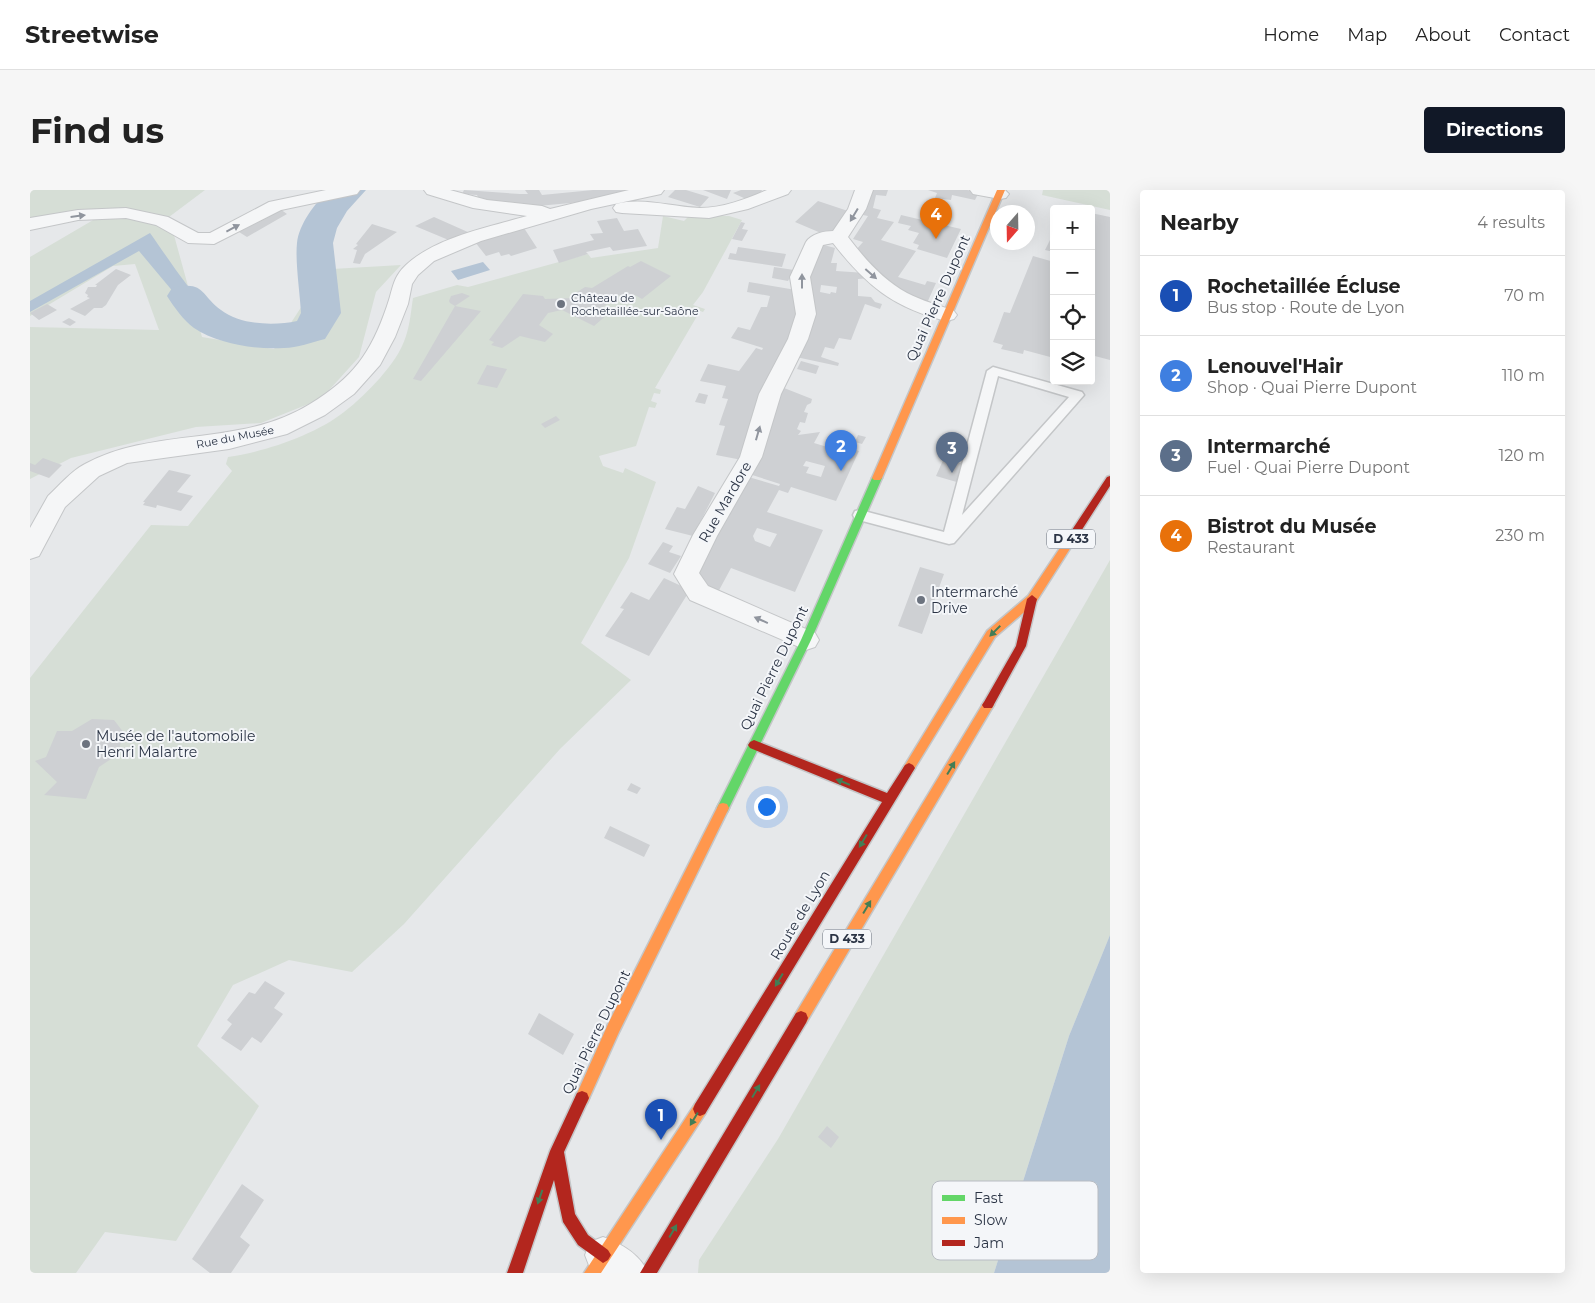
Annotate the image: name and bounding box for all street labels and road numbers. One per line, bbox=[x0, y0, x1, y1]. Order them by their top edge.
street label: Quai Pierre Dupont bbox=[902, 232, 974, 364]
street label: Rue du Musée bbox=[195, 423, 276, 451]
street label: Rue Mardore bbox=[694, 458, 756, 546]
road number: D 433 bbox=[1047, 529, 1095, 548]
street label: Quai Pierre Dupont bbox=[736, 602, 812, 733]
street label: Route de Lyon bbox=[766, 867, 834, 963]
road number: D 433 bbox=[823, 930, 871, 949]
street label: Quai Pierre Dupont bbox=[558, 966, 634, 1097]

